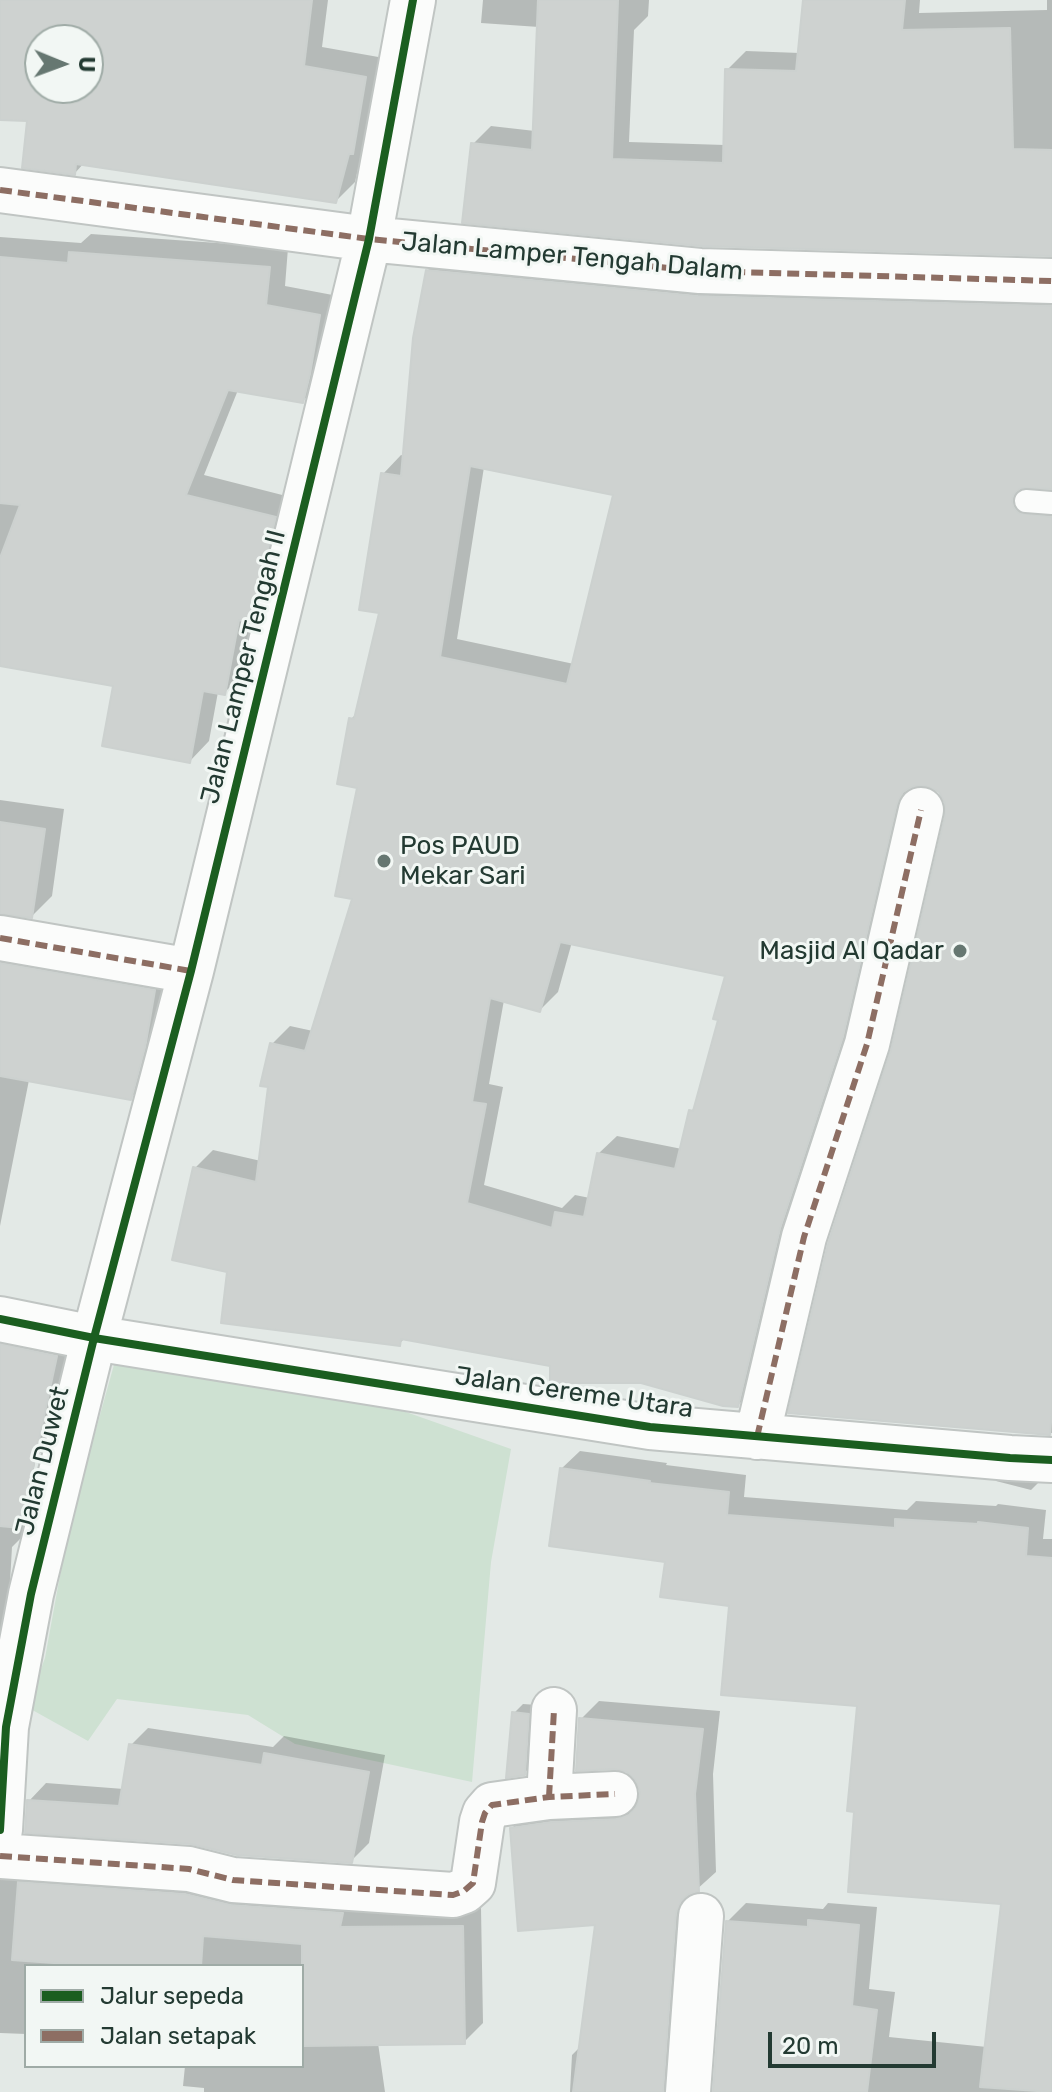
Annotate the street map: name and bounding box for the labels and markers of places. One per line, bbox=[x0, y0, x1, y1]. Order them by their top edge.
place label: Pos PAUD Mekar Sari bbox=[400, 830, 526, 892]
marker: Pos PAUD Mekar Sari bbox=[375, 852, 393, 870]
place label: Masjid Al Qadar bbox=[759, 935, 944, 967]
marker: Masjid Al Qadar bbox=[951, 942, 969, 960]

